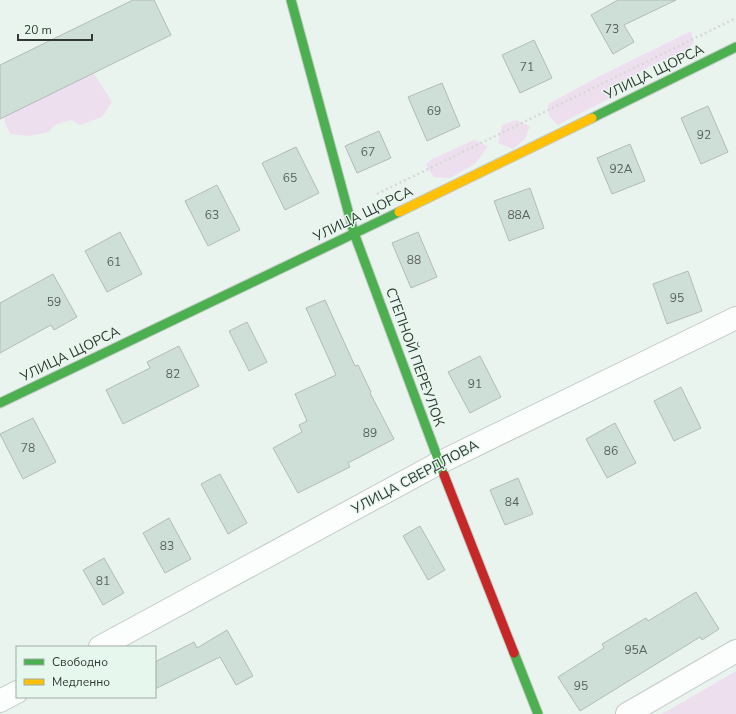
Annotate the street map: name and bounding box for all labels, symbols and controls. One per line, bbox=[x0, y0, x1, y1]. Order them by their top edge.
scale bar bbox=[18, 16, 92, 42]
house number: 73 bbox=[605, 21, 619, 37]
text: 20 m bbox=[24, 22, 52, 38]
street label: УЛИЦА ЩОРСА bbox=[600, 40, 707, 105]
house number: 71 bbox=[520, 59, 534, 75]
house number: 69 bbox=[427, 103, 441, 119]
house number: 92 bbox=[697, 127, 711, 143]
house number: 67 bbox=[361, 144, 375, 160]
house number: 92А bbox=[609, 161, 633, 177]
house number: 65 bbox=[283, 170, 297, 186]
street label: УЛИЦА ЩОРСА bbox=[309, 182, 416, 247]
house number: 63 bbox=[205, 207, 219, 223]
house number: 88А bbox=[507, 207, 531, 223]
house number: 88 bbox=[407, 252, 421, 268]
house number: 61 bbox=[107, 254, 121, 270]
street label: СТЕПНОЙ ПЕРЕУЛОК bbox=[381, 285, 449, 429]
house number: 95 bbox=[670, 290, 684, 306]
house number: 59 bbox=[47, 294, 61, 310]
street label: УЛИЦА ЩОРСА bbox=[16, 322, 123, 387]
house number: 82 bbox=[166, 366, 180, 382]
house number: 91 bbox=[468, 376, 482, 392]
house number: 89 bbox=[363, 425, 377, 441]
street label: УЛИЦА СВЕРДЛОВА bbox=[347, 435, 482, 519]
house number: 78 bbox=[21, 440, 35, 456]
house number: 86 bbox=[604, 443, 618, 459]
house number: 84 bbox=[505, 494, 519, 510]
house number: 83 bbox=[160, 538, 174, 554]
house number: 81 bbox=[96, 573, 110, 589]
house number: 95А bbox=[624, 642, 648, 658]
legend bbox=[16, 646, 156, 698]
text: Свободно bbox=[52, 654, 108, 670]
text: Медленно bbox=[52, 674, 110, 690]
house number: 95 bbox=[574, 678, 588, 694]

